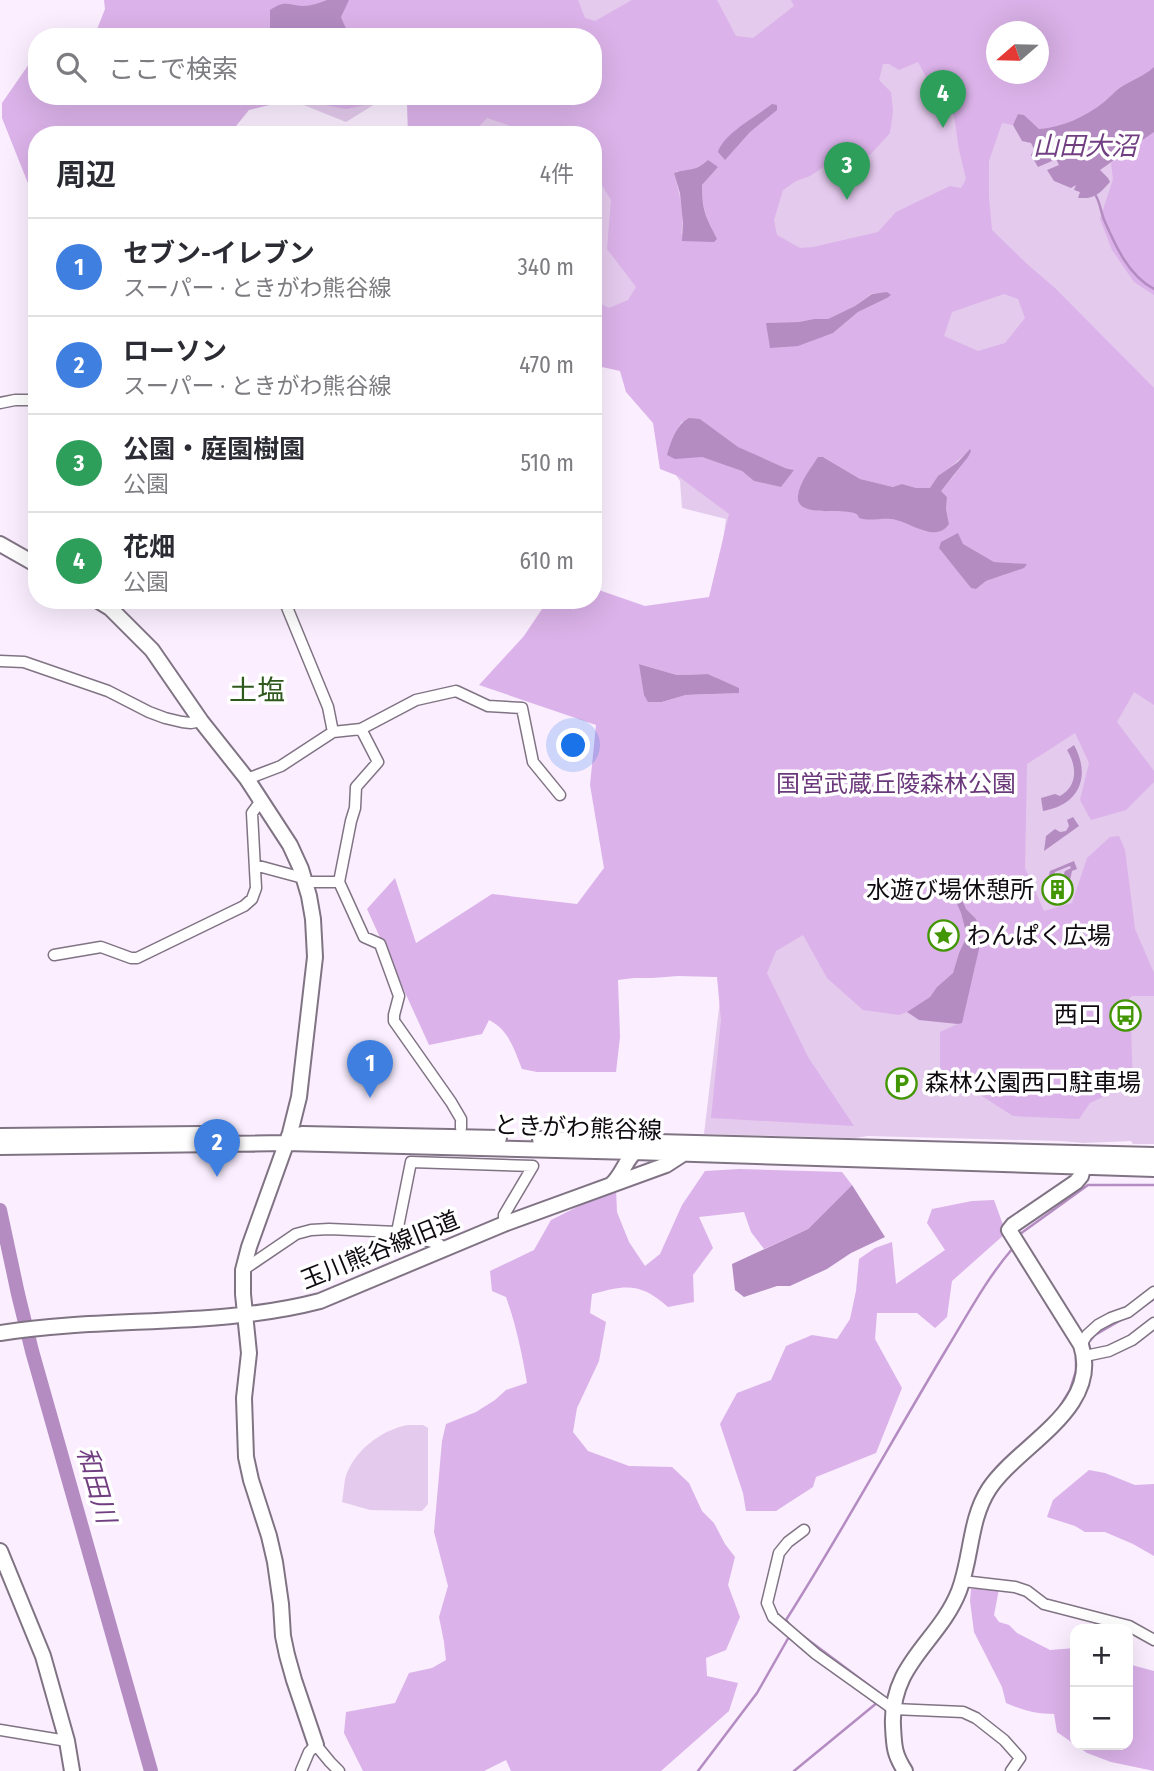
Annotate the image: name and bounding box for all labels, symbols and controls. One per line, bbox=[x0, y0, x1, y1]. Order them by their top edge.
north arrow bbox=[986, 21, 1049, 84]
search box bbox=[28, 28, 602, 105]
icon: search bbox=[52, 48, 90, 86]
text: ここで検索 bbox=[108, 54, 238, 85]
pin: 4 bbox=[920, 70, 966, 128]
water label: 山田大沼 bbox=[1033, 131, 1141, 162]
pin: 3 bbox=[824, 142, 870, 200]
text: 周辺 bbox=[56, 157, 116, 193]
text: 4件 bbox=[540, 160, 574, 188]
text: セブン-イレブン bbox=[123, 238, 315, 269]
text: 1 bbox=[74, 253, 84, 281]
text: 340 m bbox=[518, 253, 574, 281]
text: スーパー · ときがわ熊谷線 bbox=[123, 274, 391, 302]
text: ローソン bbox=[123, 336, 227, 367]
text: 2 bbox=[74, 351, 84, 379]
text: 470 m bbox=[519, 351, 574, 379]
text: スーパー · ときがわ熊谷線 bbox=[123, 372, 391, 400]
text: 公園・庭園樹園 bbox=[123, 434, 305, 465]
text: 3 bbox=[74, 449, 84, 477]
text: 510 m bbox=[521, 449, 574, 477]
text: 公園 bbox=[123, 470, 169, 498]
text: 花畑 bbox=[123, 532, 175, 563]
text: 4 bbox=[73, 547, 85, 575]
text: 610 m bbox=[520, 547, 574, 575]
text: 公園 bbox=[123, 568, 169, 596]
district label: 土塩 bbox=[229, 674, 285, 707]
your location bbox=[556, 728, 590, 762]
park label: 国営武蔵丘陵森林公園 bbox=[776, 770, 1016, 798]
building icon: 水遊び場休憩所 bbox=[1040, 873, 1074, 907]
place label: 水遊び場休憩所 bbox=[866, 876, 1034, 904]
place icon: わんぱく広場 bbox=[927, 919, 961, 953]
place label: わんぱく広場 bbox=[967, 922, 1111, 950]
bus stop icon: 西口 bbox=[1108, 998, 1142, 1032]
place label: 西口 bbox=[1054, 1001, 1102, 1029]
pin: 1 bbox=[347, 1040, 393, 1098]
parking icon: 森林公園西口駐車場 bbox=[885, 1066, 919, 1100]
place label: 森林公園西口駐車場 bbox=[925, 1069, 1141, 1097]
street label: ときがわ熊谷線 bbox=[494, 1111, 662, 1145]
pin: 2 bbox=[194, 1119, 240, 1177]
street label: 玉川熊谷線旧道 bbox=[297, 1206, 463, 1294]
water label: 和田川 bbox=[70, 1443, 122, 1530]
map controls bbox=[1070, 1624, 1133, 1750]
button: + bbox=[1070, 1624, 1133, 1687]
button: − bbox=[1070, 1687, 1133, 1750]

